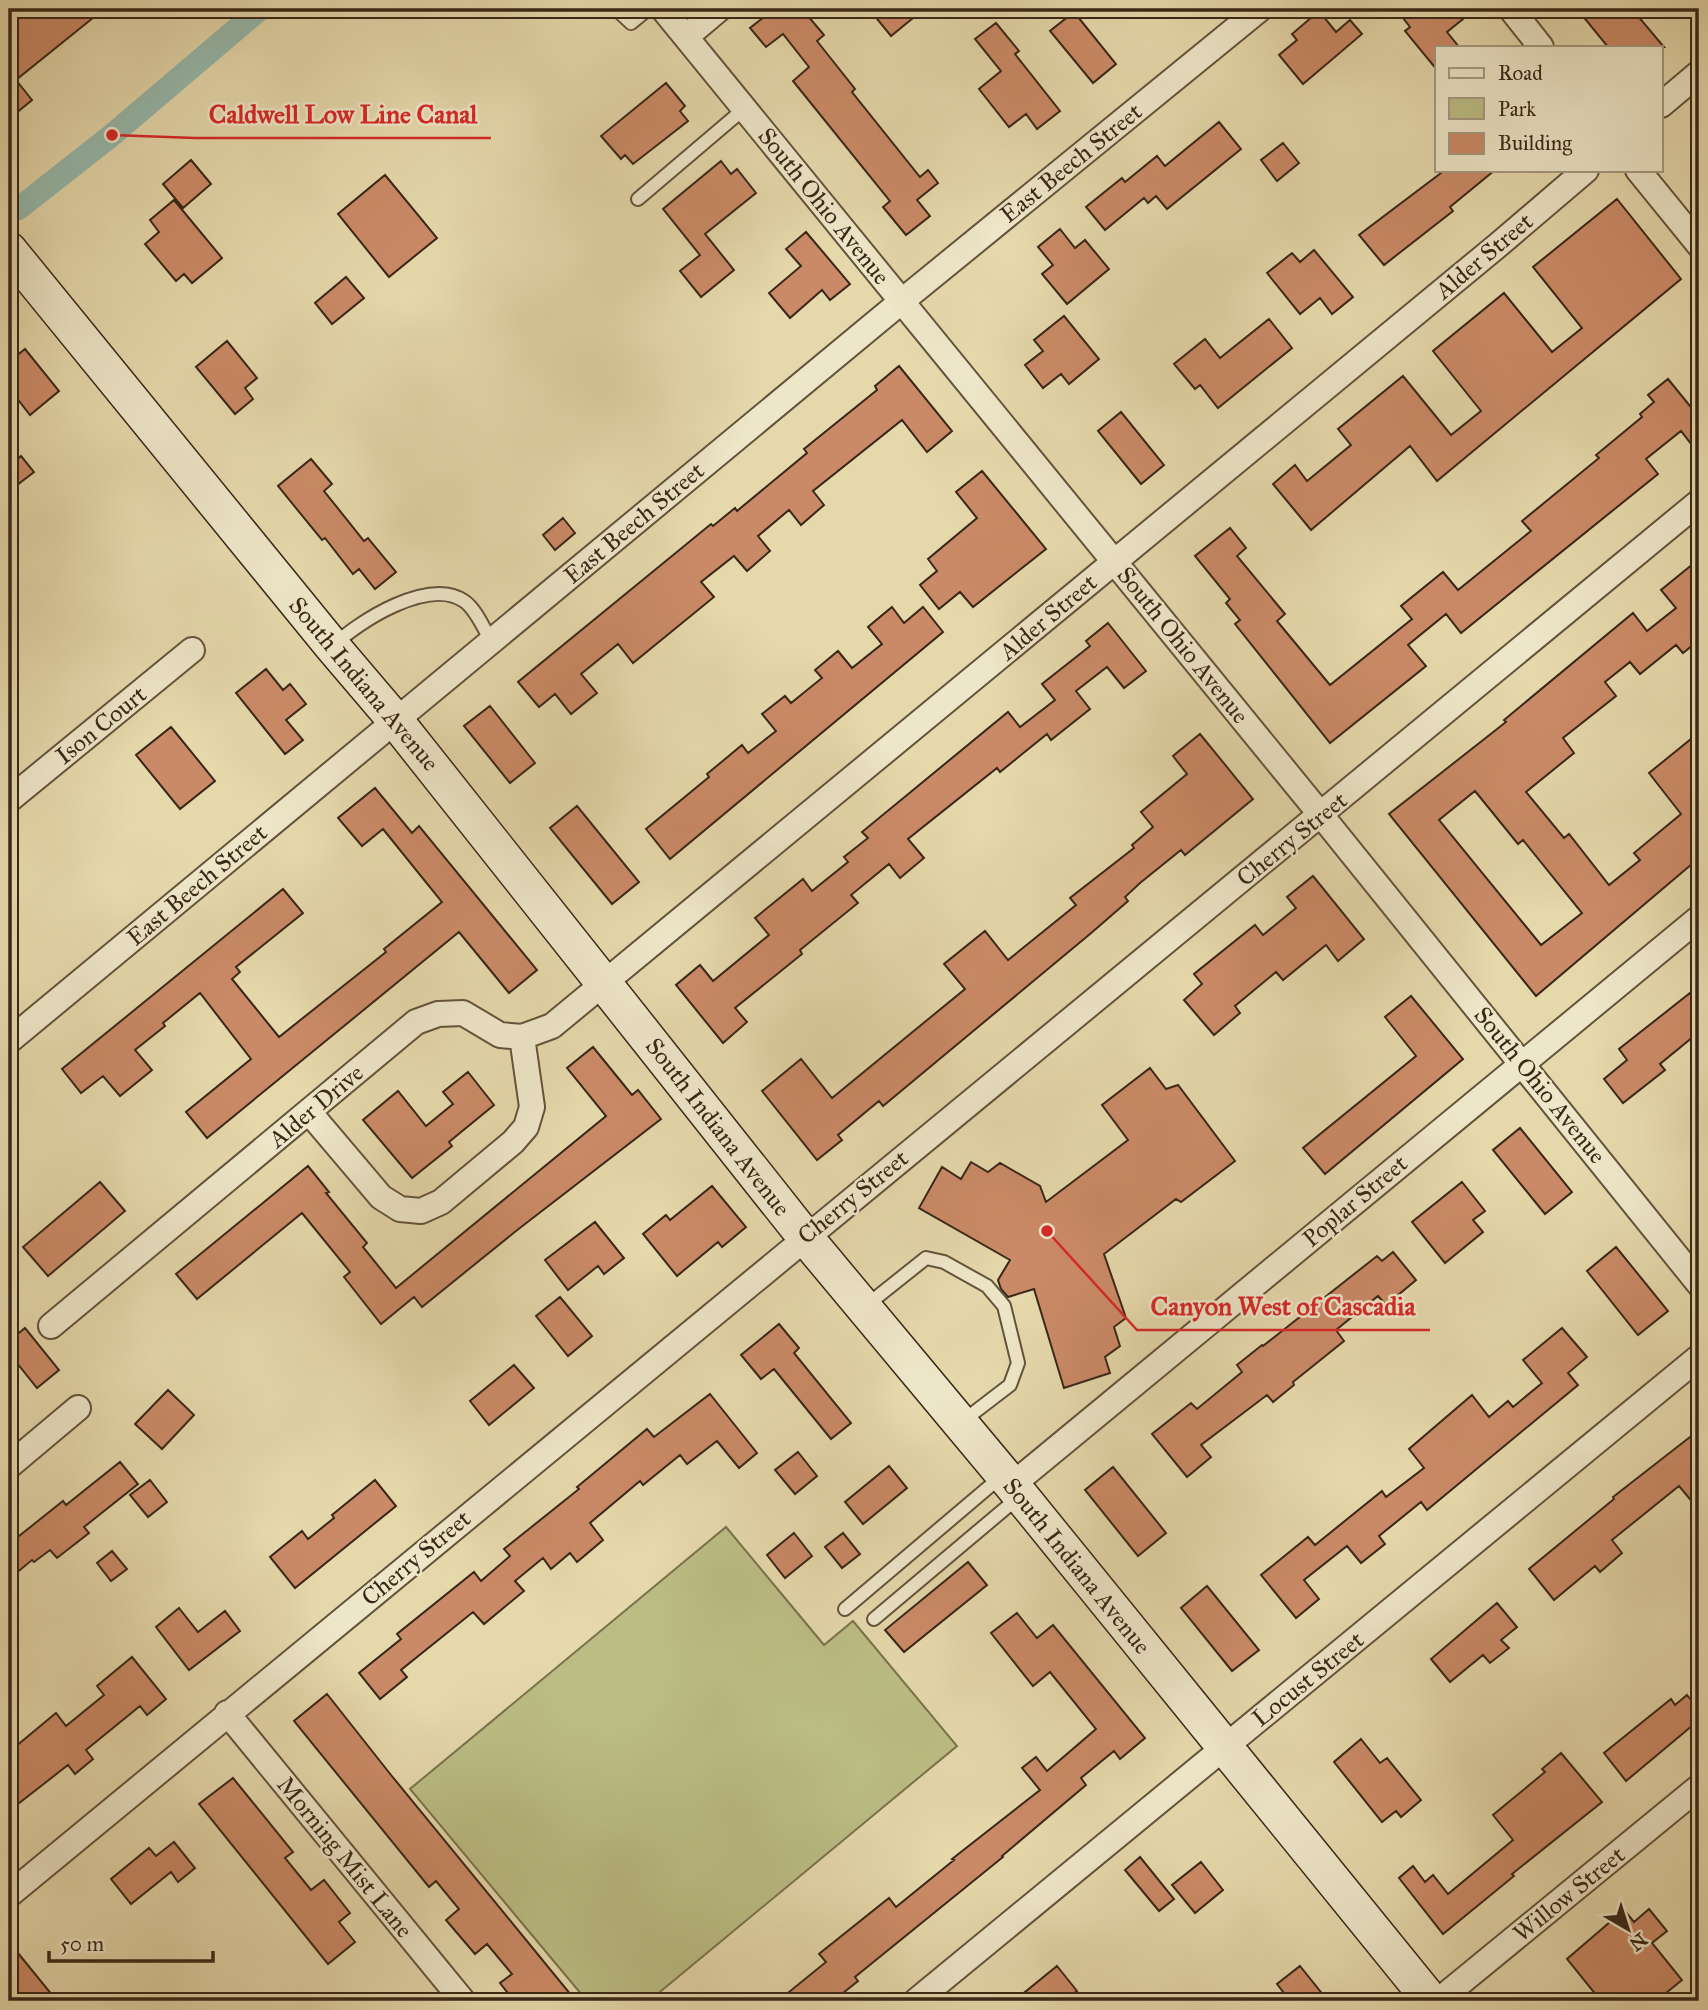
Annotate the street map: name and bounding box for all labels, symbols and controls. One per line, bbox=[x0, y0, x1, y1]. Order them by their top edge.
legend bbox=[1435, 46, 1662, 172]
text: Road bbox=[1498, 60, 1543, 86]
callout: Caldwell Low Line Canal bbox=[195, 91, 491, 138]
street label: East Beech Street bbox=[994, 96, 1148, 229]
text: Park bbox=[1498, 96, 1536, 122]
text: Caldwell Low Line Canal bbox=[209, 98, 478, 130]
street label: South Ohio Avenue bbox=[751, 121, 897, 291]
text: Building bbox=[1498, 130, 1572, 156]
street label: Alder Street bbox=[1428, 206, 1539, 306]
street label: East Beech Street bbox=[558, 455, 711, 590]
street label: South Ohio Avenue bbox=[1110, 560, 1256, 730]
street label: Alder Street bbox=[992, 567, 1103, 667]
street label: South Indiana Avenue bbox=[282, 591, 446, 777]
street label: Ison Court bbox=[50, 679, 153, 771]
street label: Cherry Street bbox=[1231, 785, 1354, 893]
street label: East Beech Street bbox=[121, 817, 274, 952]
street label: South Ohio Avenue bbox=[1467, 1000, 1613, 1170]
street label: South Indiana Avenue bbox=[639, 1032, 797, 1222]
street label: Alder Drive bbox=[262, 1058, 369, 1155]
street label: Cherry Street bbox=[792, 1143, 915, 1251]
street label: Poplar Street bbox=[1296, 1148, 1414, 1254]
callout: Canyon West of Cascadia bbox=[1137, 1283, 1430, 1330]
text: Canyon West of Cascadia bbox=[1151, 1290, 1416, 1322]
street label: South Indiana Avenue bbox=[997, 1472, 1157, 1660]
street label: Cherry Street bbox=[355, 1503, 477, 1612]
street label: Locust Street bbox=[1246, 1625, 1370, 1733]
street label: Morning Mist Lane bbox=[271, 1770, 419, 1944]
street label: Willow Street bbox=[1507, 1840, 1631, 1948]
north arrow bbox=[1592, 1895, 1662, 1965]
scale bar bbox=[49, 1919, 214, 1963]
text: N bbox=[1625, 1928, 1652, 1956]
text: 50 m bbox=[60, 1931, 105, 1957]

